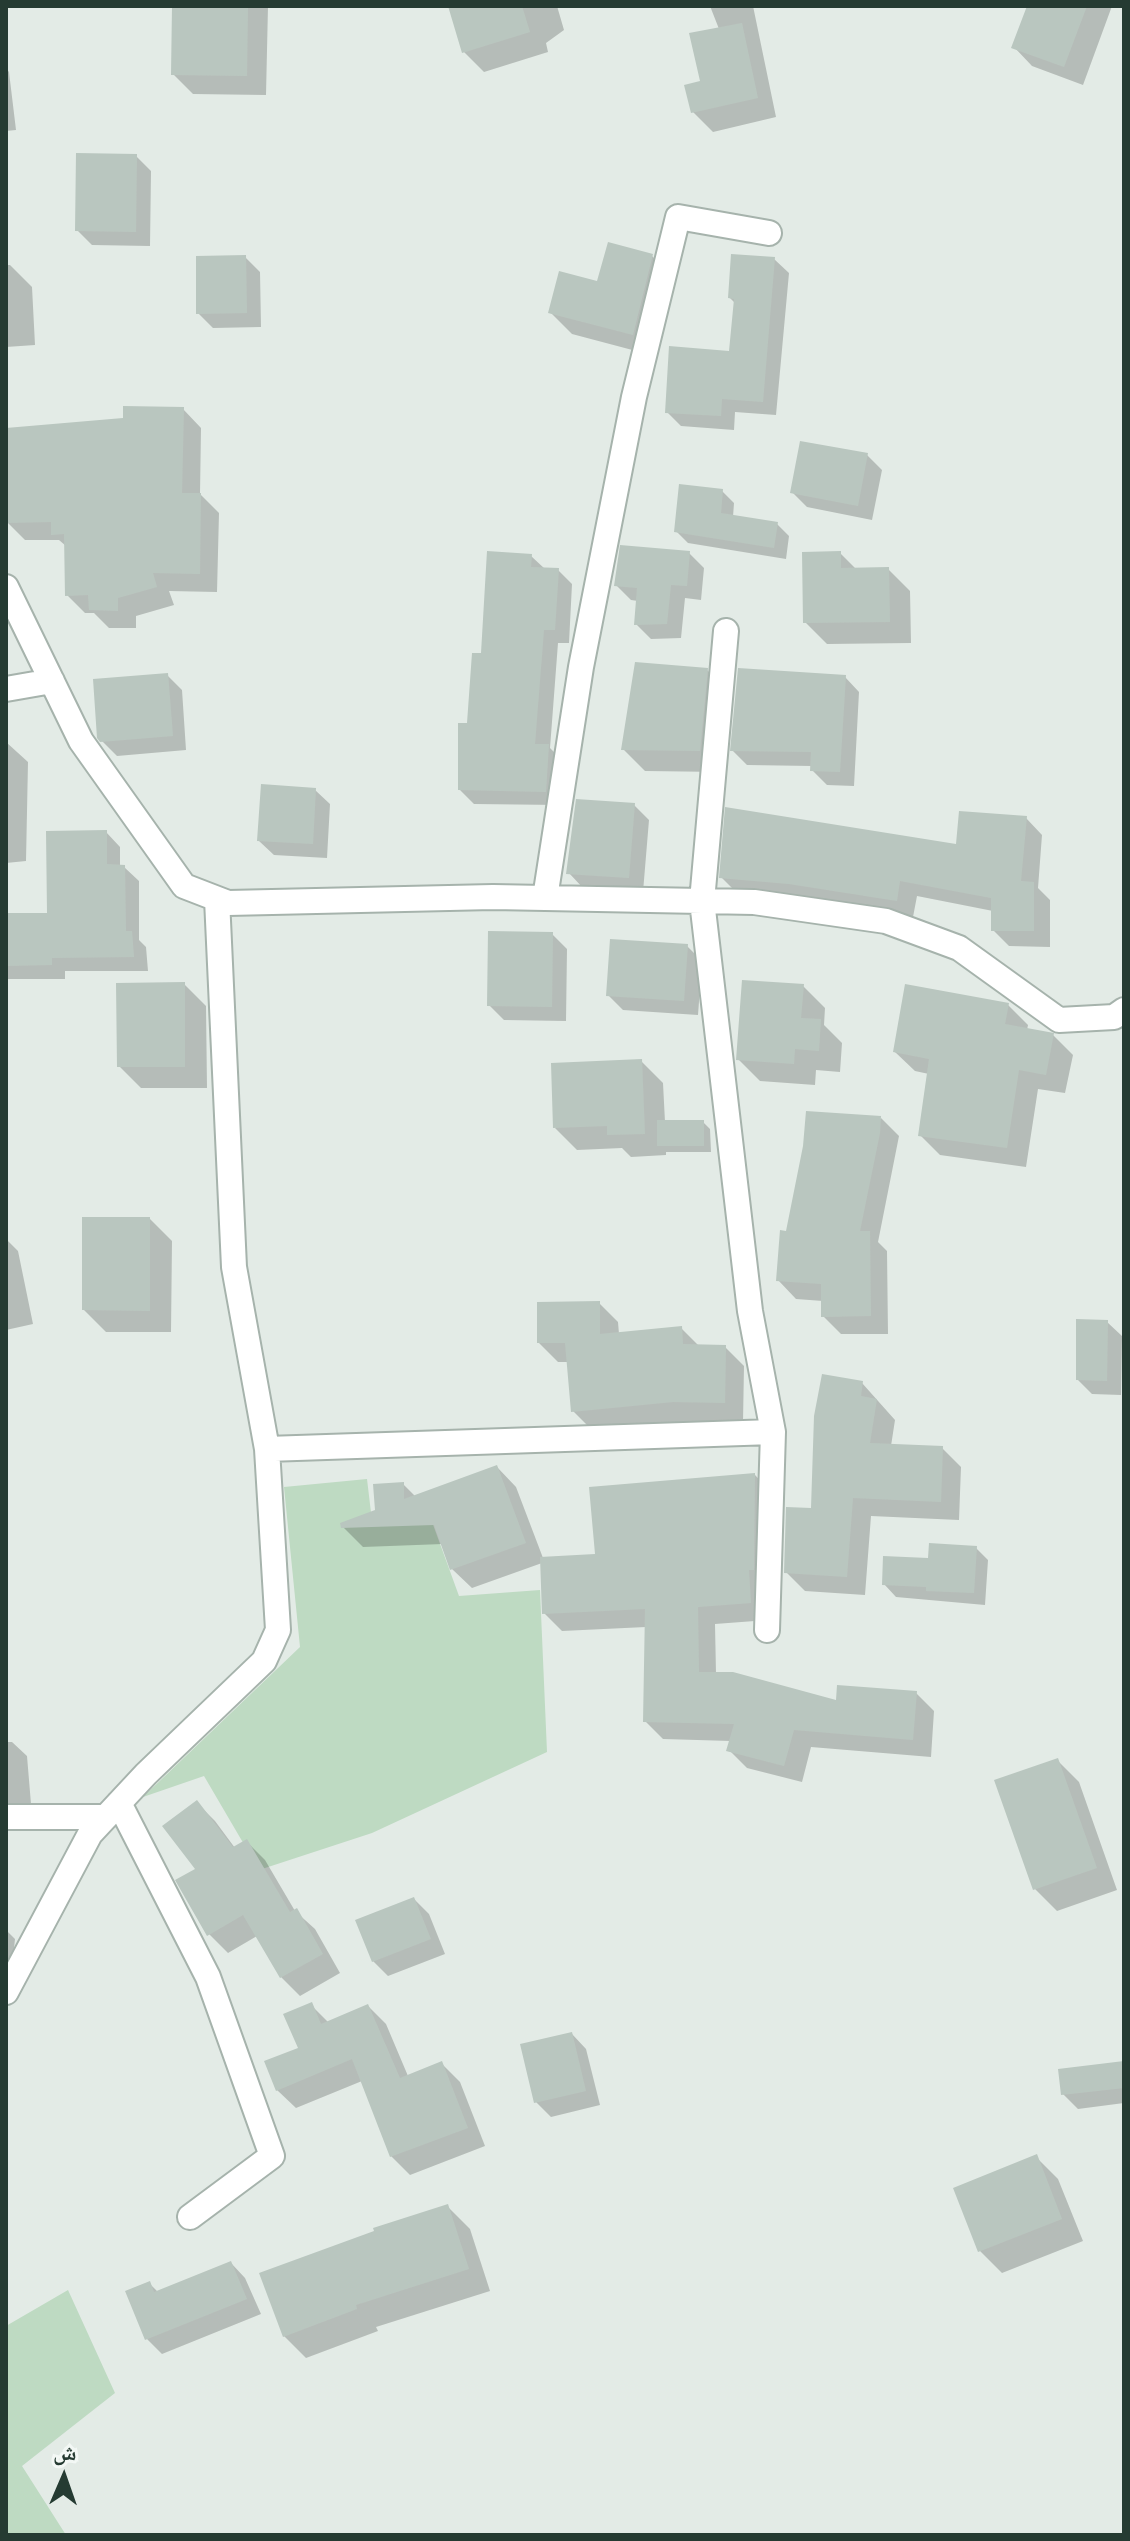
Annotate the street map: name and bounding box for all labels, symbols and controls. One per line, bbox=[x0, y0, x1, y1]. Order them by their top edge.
north arrow bbox=[24, 2437, 104, 2517]
text: ش bbox=[53, 2440, 77, 2465]

